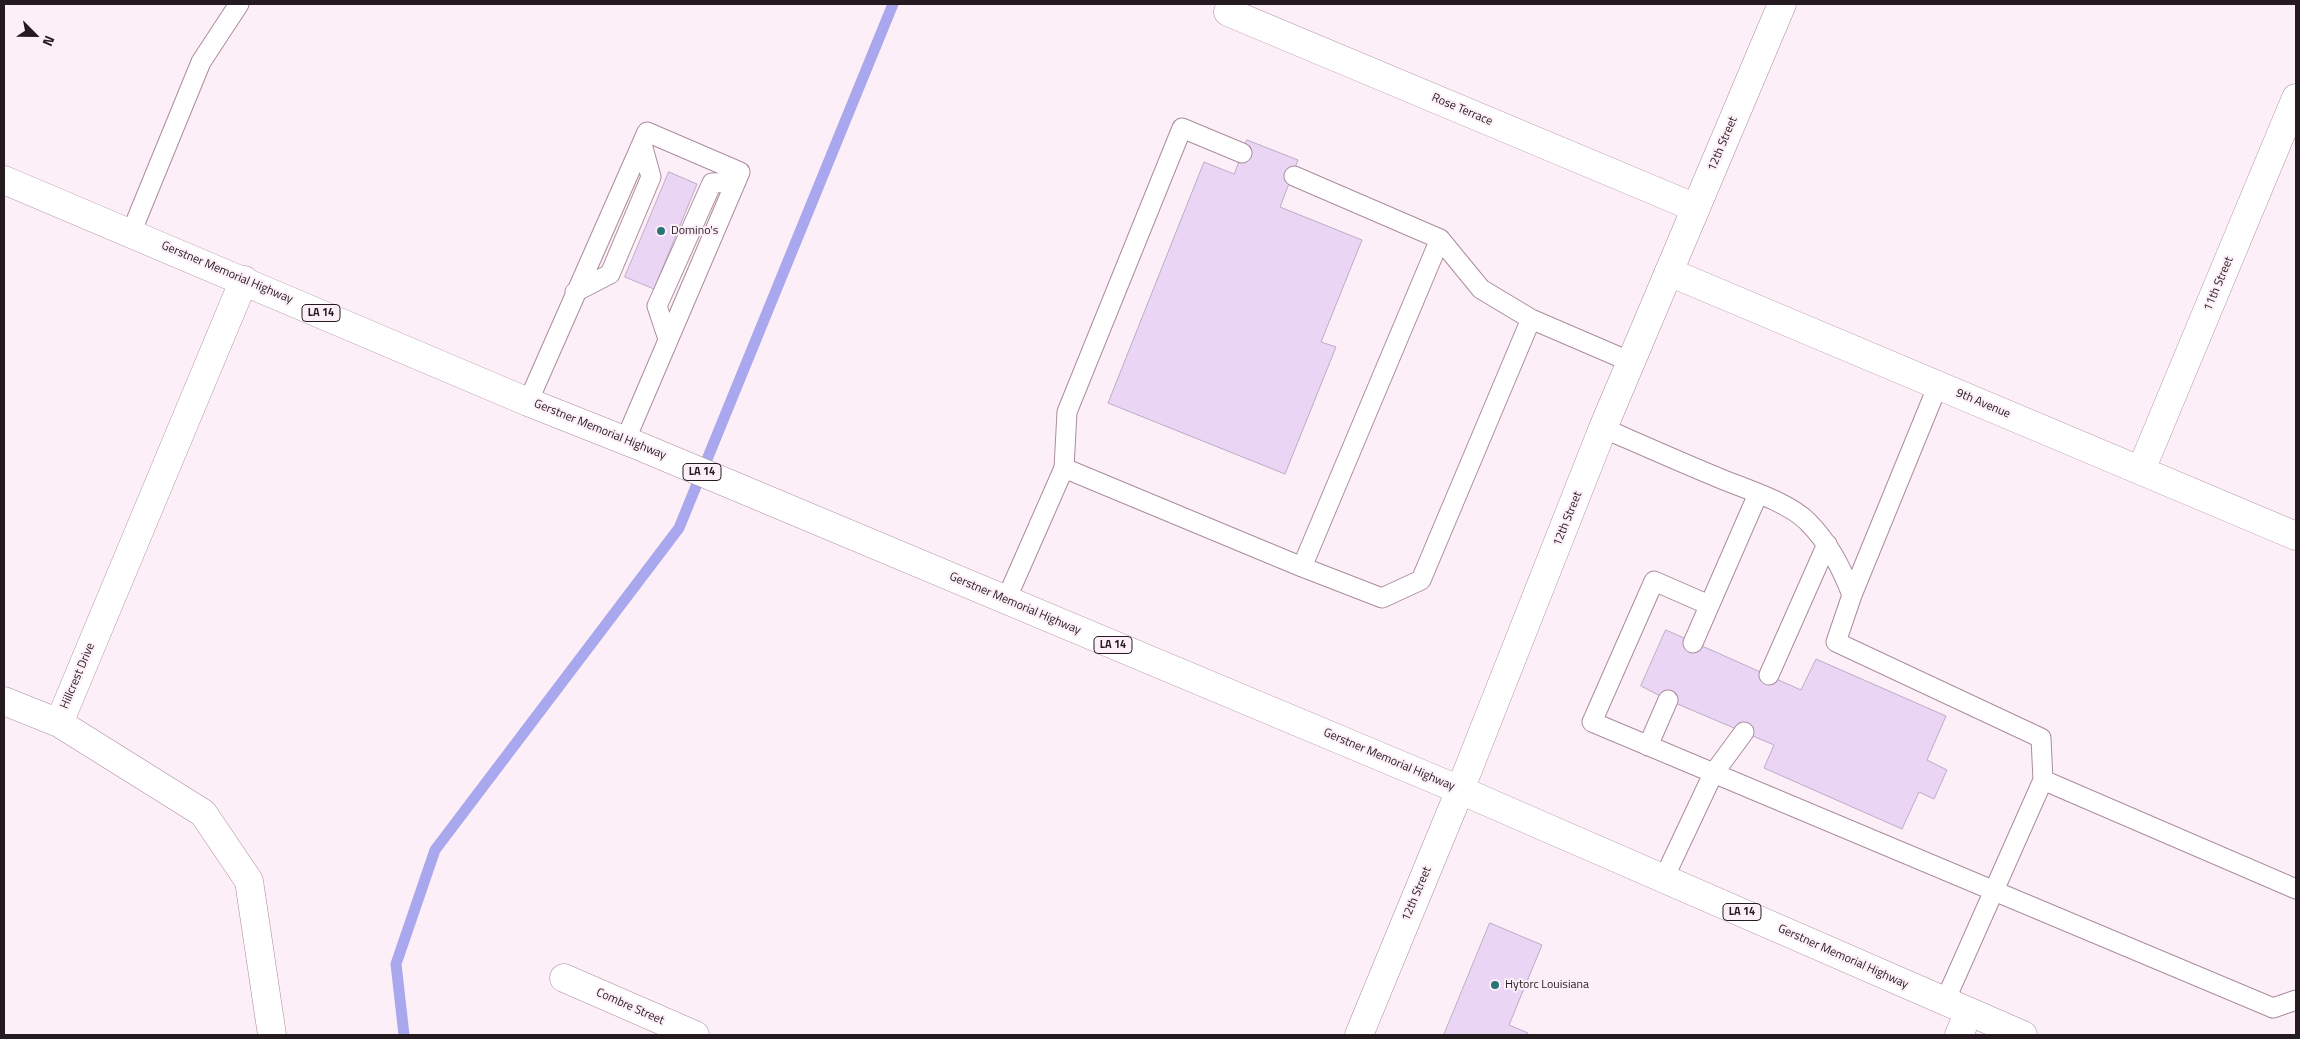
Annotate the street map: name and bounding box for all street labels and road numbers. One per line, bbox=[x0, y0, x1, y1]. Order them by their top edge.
street label: Rose Terrace bbox=[1429, 91, 1495, 129]
street label: 12th Street bbox=[1705, 115, 1741, 173]
street label: Gerstner Memorial Highway bbox=[159, 239, 295, 307]
street label: 11th Street bbox=[2201, 255, 2237, 313]
road number: LA 14 bbox=[302, 304, 340, 322]
street label: 9th Avenue bbox=[1954, 386, 2012, 422]
street label: Gerstner Memorial Highway bbox=[532, 397, 668, 463]
road number: LA 14 bbox=[683, 464, 721, 481]
street label: 12th Street bbox=[1551, 490, 1585, 548]
street label: Gerstner Memorial Highway bbox=[947, 570, 1083, 638]
road number: LA 14 bbox=[1094, 636, 1132, 654]
street label: Hillcrest Drive bbox=[58, 641, 98, 711]
street label: Gerstner Memorial Highway bbox=[1321, 726, 1457, 794]
street label: 12th Street bbox=[1399, 865, 1435, 923]
road number: LA 14 bbox=[1723, 904, 1761, 920]
street label: Gerstner Memorial Highway bbox=[1775, 922, 1911, 992]
street label: Combre Street bbox=[594, 986, 666, 1028]

